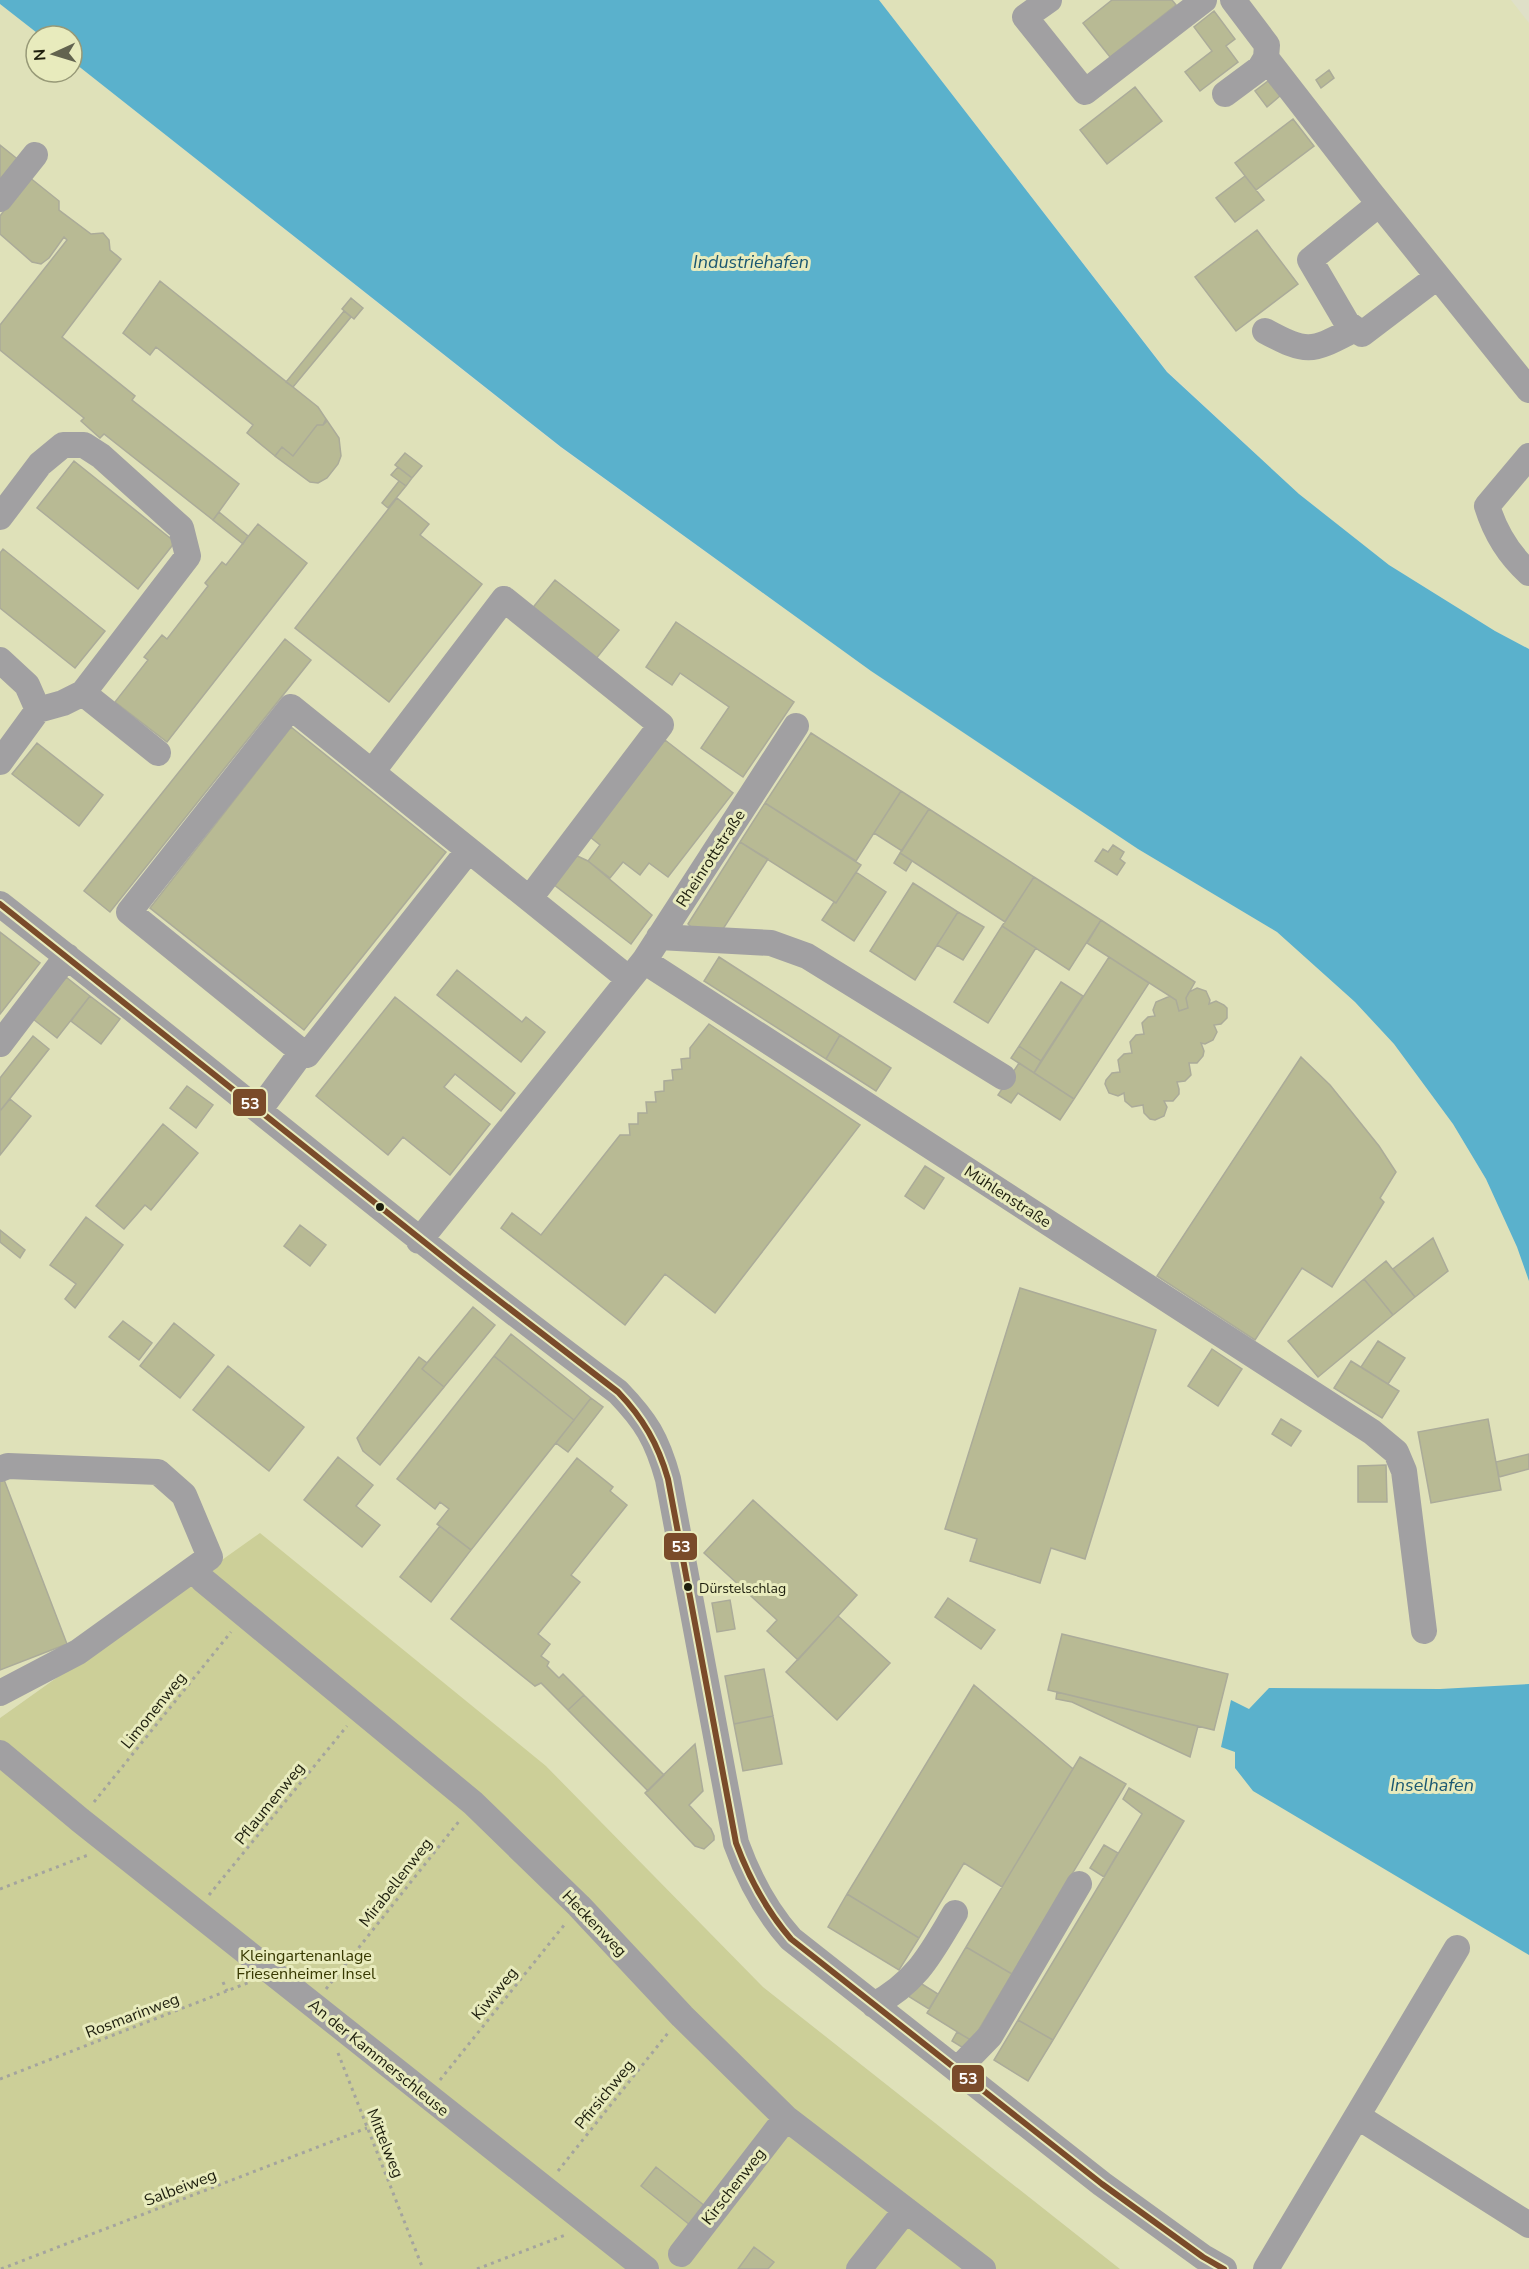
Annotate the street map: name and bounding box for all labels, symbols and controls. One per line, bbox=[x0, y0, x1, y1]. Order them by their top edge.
north arrow bbox=[24, 24, 84, 84]
text: N bbox=[29, 48, 51, 62]
water label: Industriehafen bbox=[693, 250, 809, 274]
street label: Rheinrottstraße bbox=[671, 805, 751, 912]
line badge: 53 bbox=[232, 1088, 267, 1117]
text: 53 bbox=[240, 1093, 260, 1115]
street label: Mühlenstraße bbox=[960, 1160, 1055, 1233]
unlabelled marker bbox=[374, 1201, 386, 1213]
line badge: 53 bbox=[663, 1532, 698, 1561]
text: 53 bbox=[671, 1536, 691, 1558]
place label: Dürstelschlag bbox=[699, 1579, 786, 1598]
marker: Dürstelschlag bbox=[682, 1581, 694, 1593]
street label: Limonenweg bbox=[116, 1668, 192, 1754]
street label: Pflaumenweg bbox=[230, 1758, 310, 1849]
water label: Inselhafen bbox=[1390, 1773, 1474, 1797]
street label: Mirabellenweg bbox=[354, 1833, 438, 1932]
street label: Heckenweg bbox=[557, 1886, 632, 1962]
park label: Kleingartenanlage Friesenheimer Insel bbox=[236, 1945, 376, 1985]
street label: Kiwiweg bbox=[467, 1963, 523, 2025]
street label: Rosmarinweg bbox=[82, 1988, 182, 2044]
street label: An der Kammerschleuse bbox=[303, 1994, 453, 2121]
street label: Pfirsichweg bbox=[570, 2055, 640, 2134]
line badge: 53 bbox=[951, 2064, 985, 2093]
text: 53 bbox=[958, 2068, 978, 2090]
street label: Mittelweg bbox=[361, 2106, 409, 2181]
street label: Kirschenweg bbox=[697, 2143, 771, 2230]
street label: Salbeiweg bbox=[141, 2164, 220, 2212]

